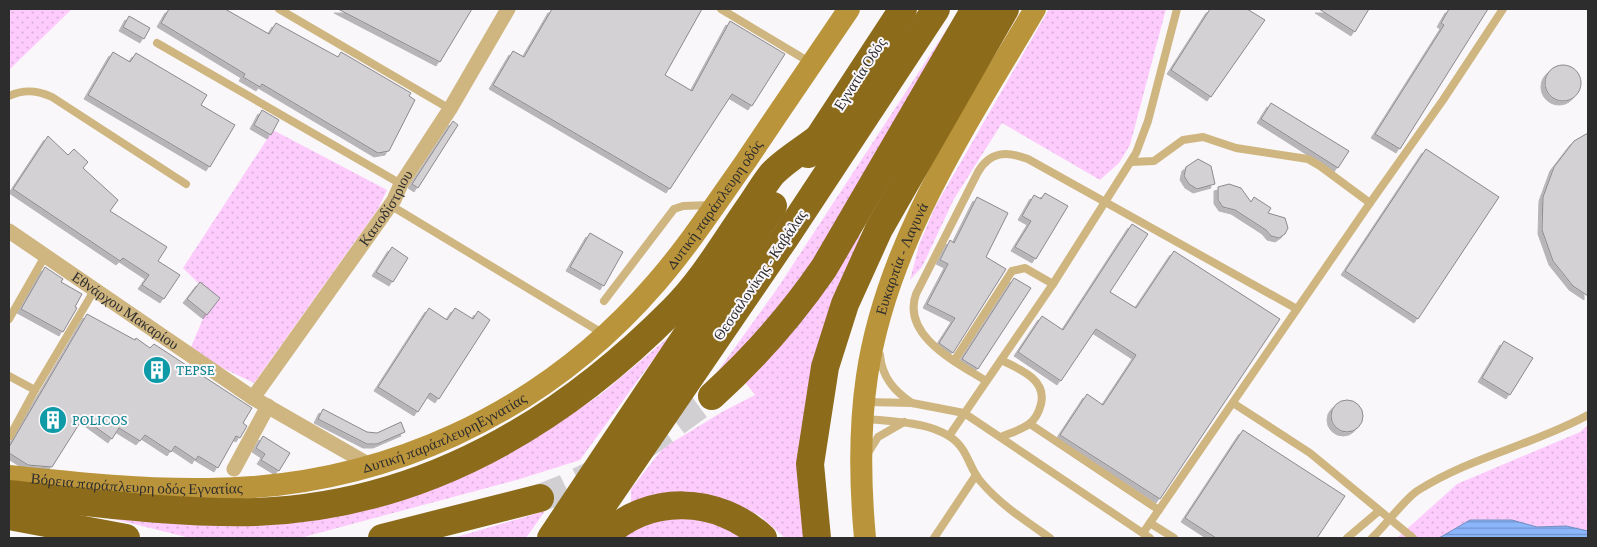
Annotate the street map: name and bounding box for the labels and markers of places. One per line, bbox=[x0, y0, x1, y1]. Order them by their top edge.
building icon: TEPSE bbox=[142, 355, 172, 385]
place label: TEPSE bbox=[176, 362, 215, 378]
building icon: POLICOS bbox=[38, 405, 68, 435]
place label: POLICOS bbox=[72, 412, 127, 428]

